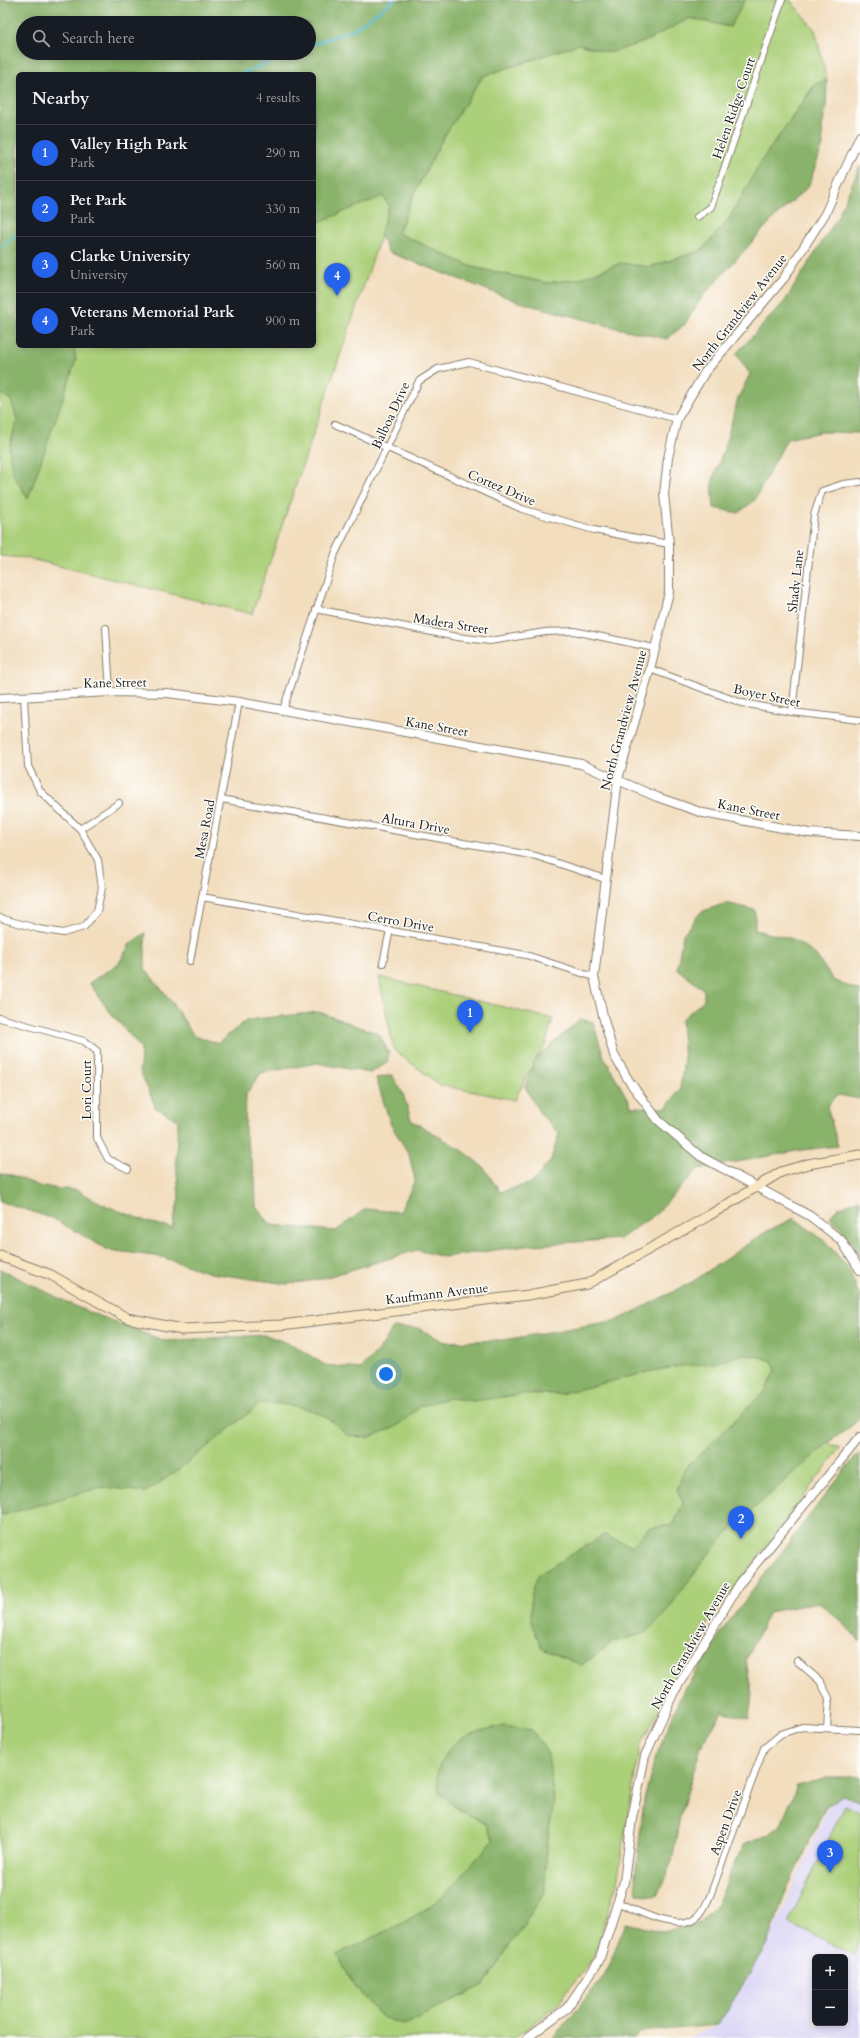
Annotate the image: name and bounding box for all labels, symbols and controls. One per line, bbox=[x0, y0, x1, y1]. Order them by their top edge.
search box bbox=[16, 16, 316, 60]
icon: search bbox=[30, 27, 52, 49]
text: Search here bbox=[62, 28, 135, 48]
street label: Helen Ridge Court bbox=[708, 55, 760, 161]
text: Nearby bbox=[32, 87, 89, 110]
text: 4 results bbox=[256, 89, 300, 107]
text: Valley High Park bbox=[70, 134, 188, 154]
text: 1 bbox=[42, 144, 48, 162]
text: 290 m bbox=[266, 144, 300, 162]
text: Park bbox=[70, 154, 95, 172]
text: Pet Park bbox=[70, 190, 127, 210]
text: 2 bbox=[42, 200, 48, 218]
text: 330 m bbox=[266, 200, 300, 218]
text: Park bbox=[70, 210, 95, 228]
text: Clarke University bbox=[70, 246, 191, 266]
street label: North Grandview Avenue bbox=[688, 250, 791, 375]
text: 3 bbox=[42, 256, 48, 274]
text: 560 m bbox=[266, 256, 300, 274]
pin: 4 bbox=[324, 263, 350, 296]
text: University bbox=[70, 266, 128, 284]
text: Veterans Memorial Park bbox=[70, 302, 235, 322]
text: 4 bbox=[42, 312, 48, 330]
text: 900 m bbox=[266, 312, 300, 330]
text: Park bbox=[70, 322, 95, 340]
street label: Balboa Drive bbox=[367, 379, 414, 452]
street label: Cortez Drive bbox=[465, 465, 539, 510]
street label: Shady Lane bbox=[784, 549, 808, 614]
street label: Madera Street bbox=[412, 609, 490, 639]
street label: North Grandview Avenue bbox=[597, 648, 651, 793]
street label: Kane Street bbox=[83, 673, 147, 693]
street label: Boyer Street bbox=[732, 680, 802, 712]
street label: Kane Street bbox=[404, 713, 470, 741]
street label: Kane Street bbox=[716, 795, 782, 825]
street label: Mesa Road bbox=[190, 798, 220, 860]
street label: Altura Drive bbox=[380, 809, 452, 839]
street label: Cerro Drive bbox=[366, 907, 436, 937]
pin: 1 bbox=[457, 1000, 483, 1033]
street label: Lori Court bbox=[78, 1060, 96, 1120]
street label: Kaufmann Avenue bbox=[385, 1279, 490, 1309]
your location bbox=[376, 1364, 396, 1384]
pin: 2 bbox=[728, 1506, 754, 1539]
street label: North Grandview Avenue bbox=[647, 1578, 735, 1713]
street label: Aspen Drive bbox=[706, 1787, 746, 1858]
pin: 3 bbox=[817, 1840, 843, 1873]
map controls bbox=[812, 1954, 848, 2026]
button: + bbox=[812, 1954, 848, 1990]
button: − bbox=[812, 1990, 848, 2026]

